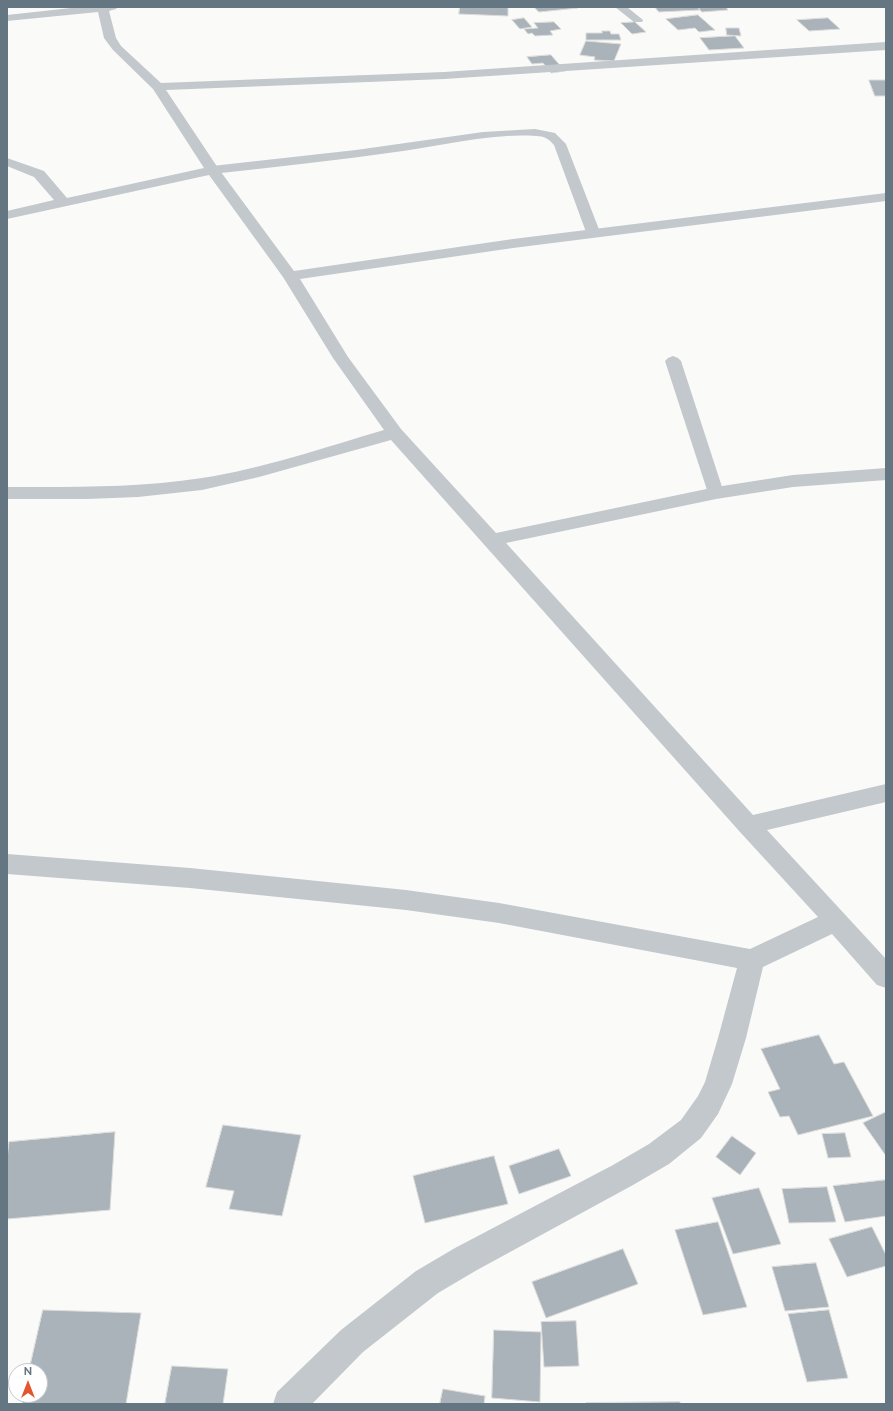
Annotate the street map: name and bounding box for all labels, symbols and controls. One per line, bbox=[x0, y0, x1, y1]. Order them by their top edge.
north arrow bbox=[8, 1363, 48, 1403]
text: N bbox=[24, 1365, 32, 1378]

